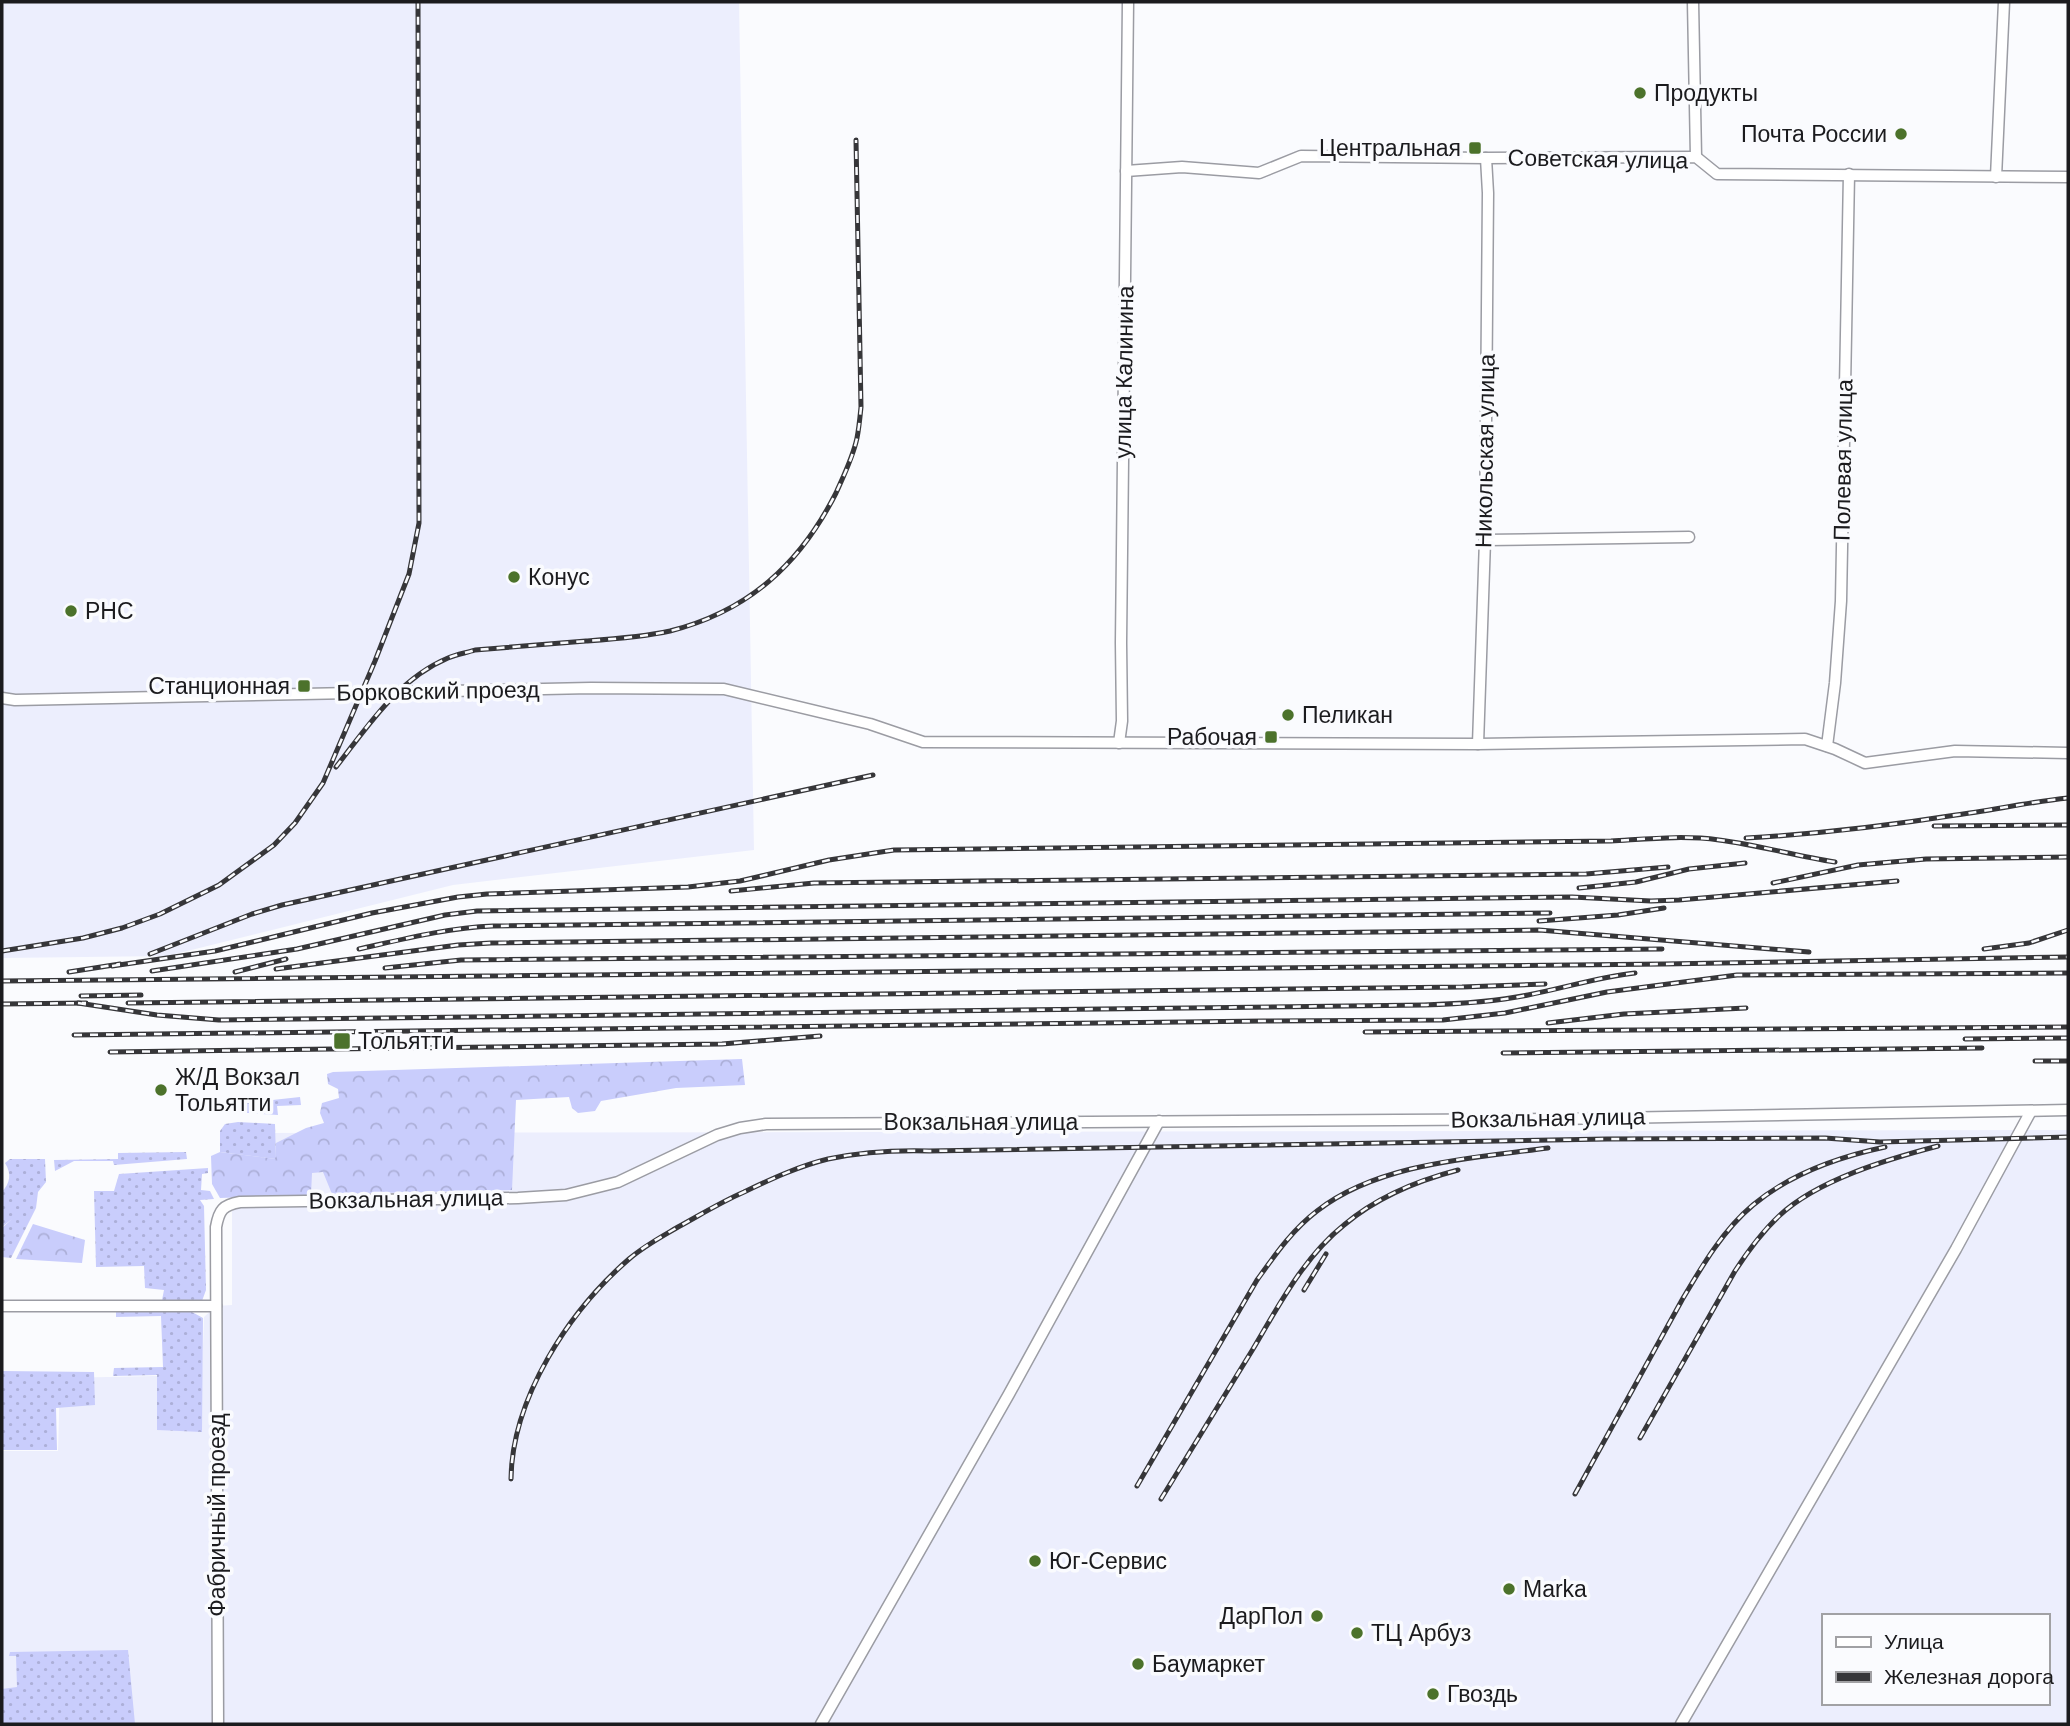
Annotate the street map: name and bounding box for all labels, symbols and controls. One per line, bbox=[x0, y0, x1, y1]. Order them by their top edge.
place label: Продукты bbox=[1654, 80, 1758, 106]
marker: Продукты bbox=[1632, 85, 1648, 101]
place label: Почта России bbox=[1741, 121, 1887, 147]
marker: Почта России bbox=[1893, 126, 1909, 142]
place label: Центральная bbox=[1319, 135, 1461, 161]
marker: Центральная bbox=[1467, 140, 1483, 156]
street label: Советская улица bbox=[1507, 144, 1689, 174]
street label: улица Калинина bbox=[1109, 285, 1139, 459]
street label: Никольская улица bbox=[1470, 353, 1500, 548]
street label: Полевая улица bbox=[1829, 379, 1857, 541]
place label: Конус bbox=[528, 564, 590, 590]
marker: Конус bbox=[506, 569, 522, 585]
place label: РНС bbox=[85, 598, 134, 624]
marker: РНС bbox=[63, 603, 79, 619]
place label: Станционная bbox=[148, 673, 290, 699]
street label: Борковский проезд bbox=[336, 676, 540, 706]
marker: Станционная bbox=[296, 678, 312, 694]
place label: Пеликан bbox=[1302, 702, 1393, 728]
marker: Пеликан bbox=[1280, 707, 1296, 723]
place label: Рабочая bbox=[1167, 724, 1257, 750]
marker: Рабочая bbox=[1263, 729, 1279, 745]
place label: Тольятти bbox=[358, 1028, 454, 1054]
marker: Тольятти bbox=[332, 1031, 352, 1051]
place label: Ж/Д Вокзал Тольятти bbox=[175, 1064, 300, 1116]
marker: Ж/Д Вокзал Тольятти bbox=[153, 1082, 169, 1098]
street label: Вокзальная улица bbox=[1450, 1103, 1646, 1133]
street label: Вокзальная улица bbox=[884, 1109, 1079, 1135]
street label: Вокзальная улица bbox=[308, 1184, 504, 1214]
street label: Фабричный проезд bbox=[204, 1413, 230, 1617]
place label: Юг-Сервис bbox=[1049, 1548, 1167, 1574]
marker: Юг-Сервис bbox=[1027, 1553, 1043, 1569]
place label: Marka bbox=[1523, 1576, 1587, 1602]
marker: Marka bbox=[1501, 1581, 1517, 1597]
place label: ДарПол bbox=[1220, 1603, 1303, 1629]
marker: ДарПол bbox=[1309, 1608, 1325, 1624]
legend bbox=[1822, 1614, 2049, 1705]
place label: ТЦ Арбуз bbox=[1371, 1620, 1471, 1646]
marker: ТЦ Арбуз bbox=[1349, 1625, 1365, 1641]
text: Улица bbox=[1884, 1630, 1944, 1653]
place label: Баумаркет bbox=[1152, 1651, 1266, 1677]
marker: Баумаркет bbox=[1130, 1656, 1146, 1672]
text: Железная дорога bbox=[1884, 1665, 2054, 1688]
place label: Гвоздь bbox=[1447, 1681, 1518, 1707]
marker: Гвоздь bbox=[1425, 1686, 1441, 1702]

